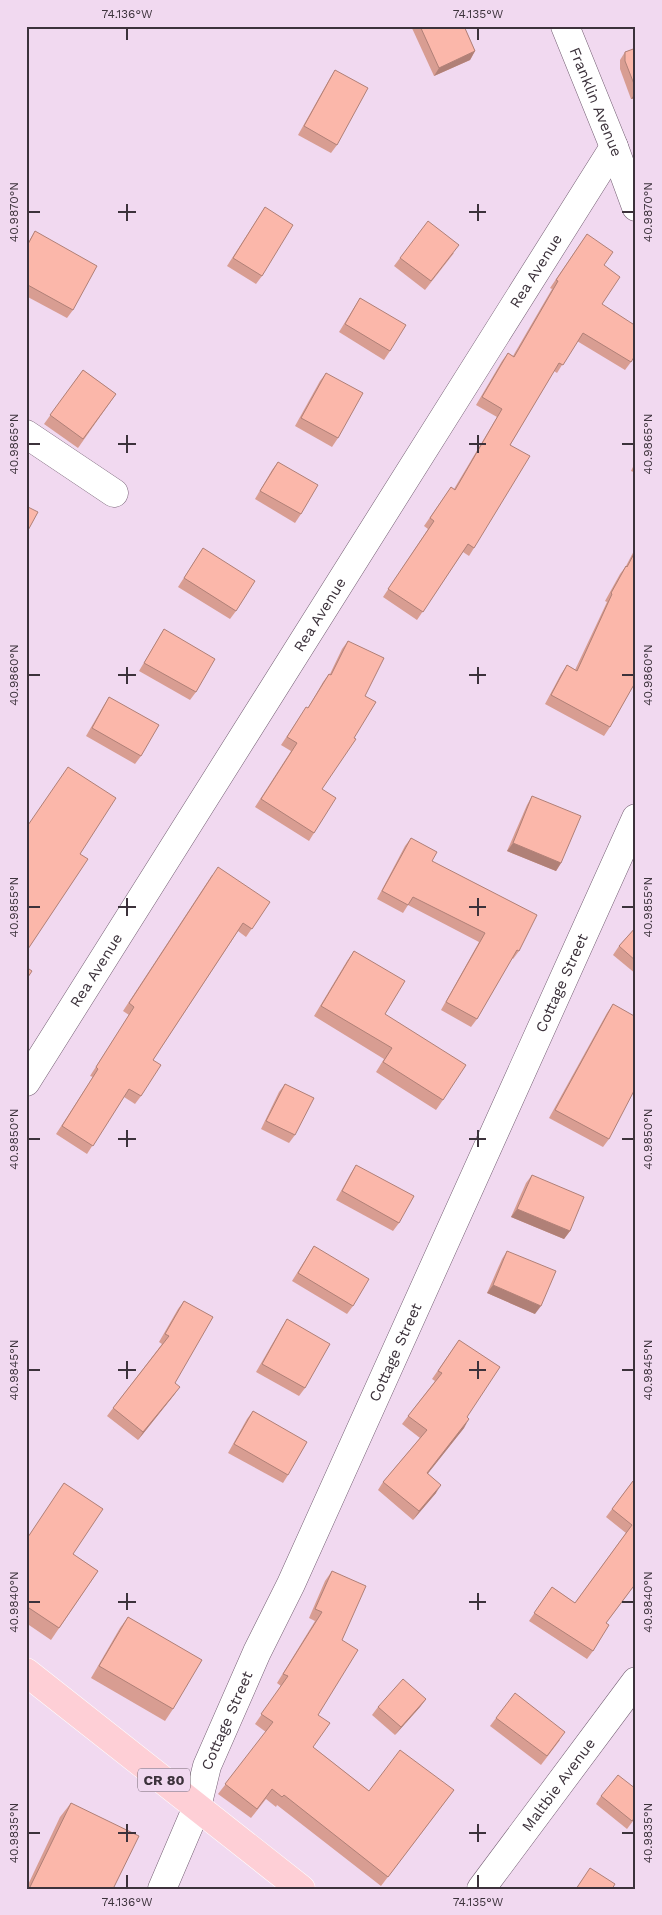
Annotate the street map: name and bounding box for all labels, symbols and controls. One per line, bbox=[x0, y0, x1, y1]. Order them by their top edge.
text: 74.136°W bbox=[102, 7, 153, 21]
text: 74.135°W bbox=[453, 7, 504, 21]
street label: Franklin Avenue bbox=[566, 45, 626, 159]
text: 40.9870°N bbox=[7, 182, 21, 242]
text: 40.9870°N bbox=[641, 182, 655, 242]
street label: Rea Avenue bbox=[506, 231, 566, 311]
text: 40.9865°N bbox=[7, 413, 21, 475]
text: 40.9865°N bbox=[641, 413, 655, 475]
street label: Rea Avenue bbox=[290, 574, 350, 655]
text: 40.9860°N bbox=[7, 644, 21, 706]
text: 40.9860°N bbox=[641, 644, 655, 706]
text: 40.9855°N bbox=[7, 877, 21, 937]
text: 40.9855°N bbox=[641, 877, 655, 937]
street label: Rea Avenue bbox=[66, 930, 126, 1011]
street label: Cottage Street bbox=[532, 930, 592, 1035]
text: 40.9850°N bbox=[7, 1108, 21, 1170]
text: 40.9850°N bbox=[641, 1108, 655, 1170]
street label: Cottage Street bbox=[365, 1300, 426, 1404]
text: 40.9845°N bbox=[7, 1339, 21, 1401]
text: 40.9845°N bbox=[641, 1339, 655, 1401]
text: 40.9840°N bbox=[7, 1571, 21, 1633]
text: 40.9840°N bbox=[641, 1571, 655, 1633]
street label: Cottage Street bbox=[197, 1668, 257, 1773]
street label: Maltbie Avenue bbox=[518, 1735, 599, 1835]
road number: CR 80 bbox=[138, 1768, 190, 1792]
text: 40.9835°N bbox=[7, 1803, 21, 1863]
text: 40.9835°N bbox=[641, 1803, 655, 1863]
text: 74.136°W bbox=[102, 1895, 153, 1909]
text: 74.135°W bbox=[453, 1895, 504, 1909]

